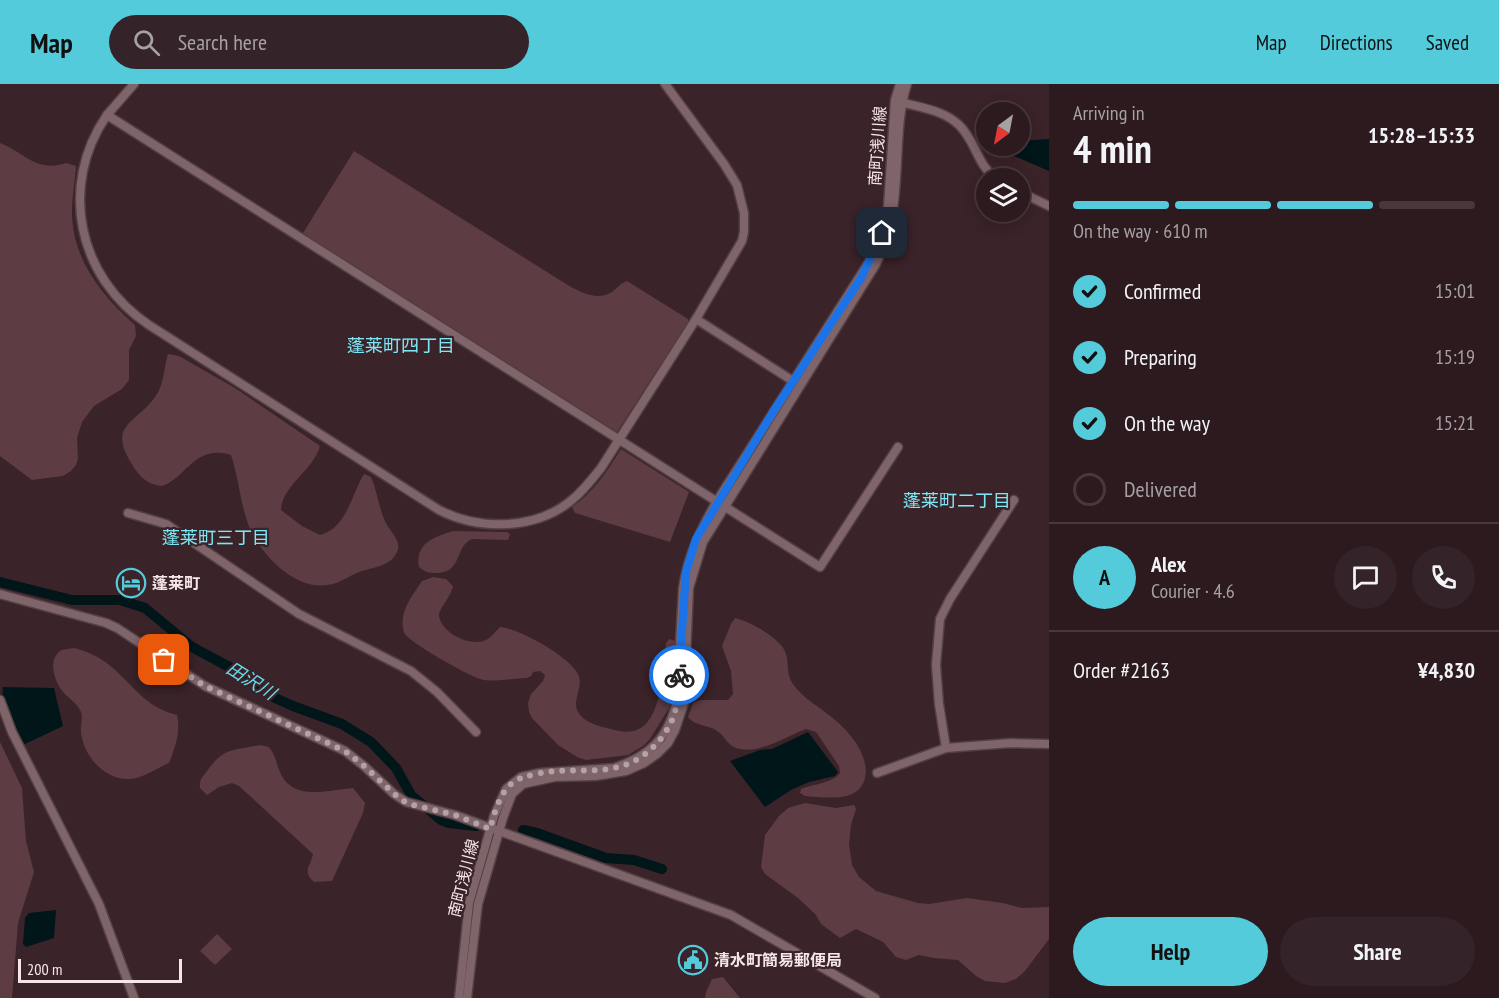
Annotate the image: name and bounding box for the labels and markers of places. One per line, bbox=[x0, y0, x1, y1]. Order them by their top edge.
pin bbox=[856, 207, 907, 258]
hotel icon: 蓬莱町 bbox=[115, 567, 147, 599]
place label: 蓬莱町 bbox=[152, 573, 200, 593]
pin bbox=[138, 634, 189, 685]
public building icon: 清水町簡易郵便局 bbox=[677, 944, 709, 976]
place label: 清水町簡易郵便局 bbox=[714, 950, 842, 970]

